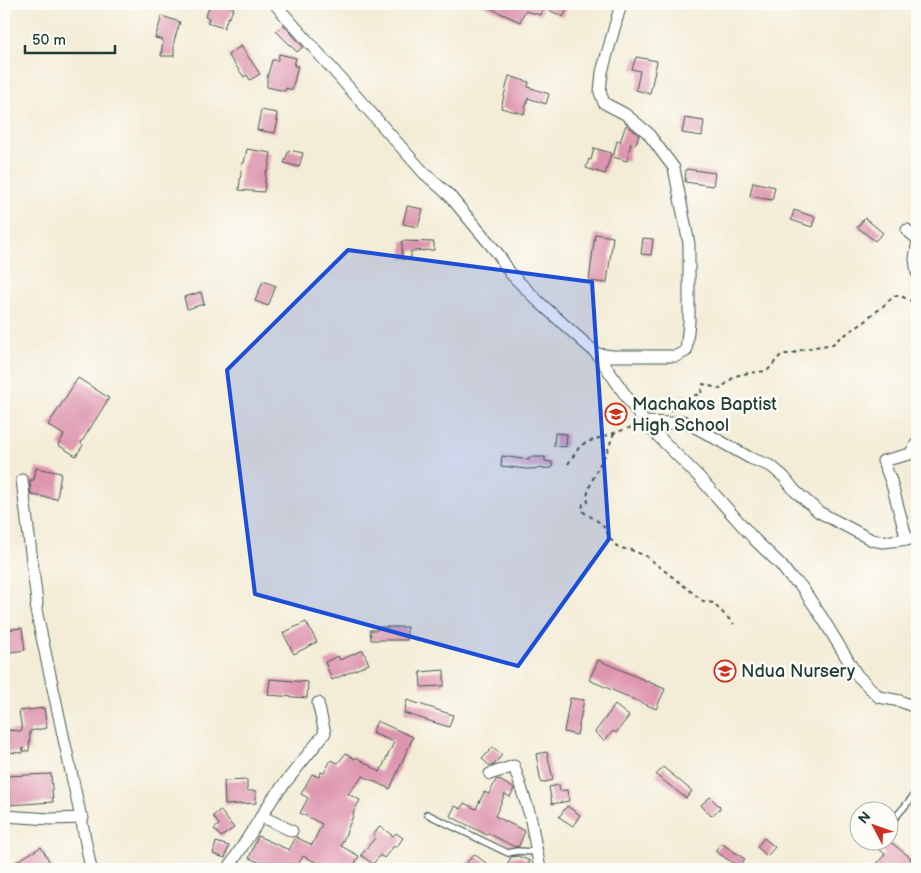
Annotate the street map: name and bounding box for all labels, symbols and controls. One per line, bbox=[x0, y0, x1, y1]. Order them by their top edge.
scale bar bbox=[25, 22, 115, 54]
text: 50 m bbox=[32, 31, 66, 50]
place label: Machakos Baptist High School bbox=[632, 394, 777, 436]
school or university icon: Machakos Baptist High School bbox=[604, 402, 628, 426]
school or university icon: Ndua Nursery bbox=[713, 659, 737, 683]
place label: Ndua Nursery bbox=[741, 661, 856, 682]
north arrow bbox=[848, 800, 898, 850]
text: N bbox=[855, 808, 874, 827]

